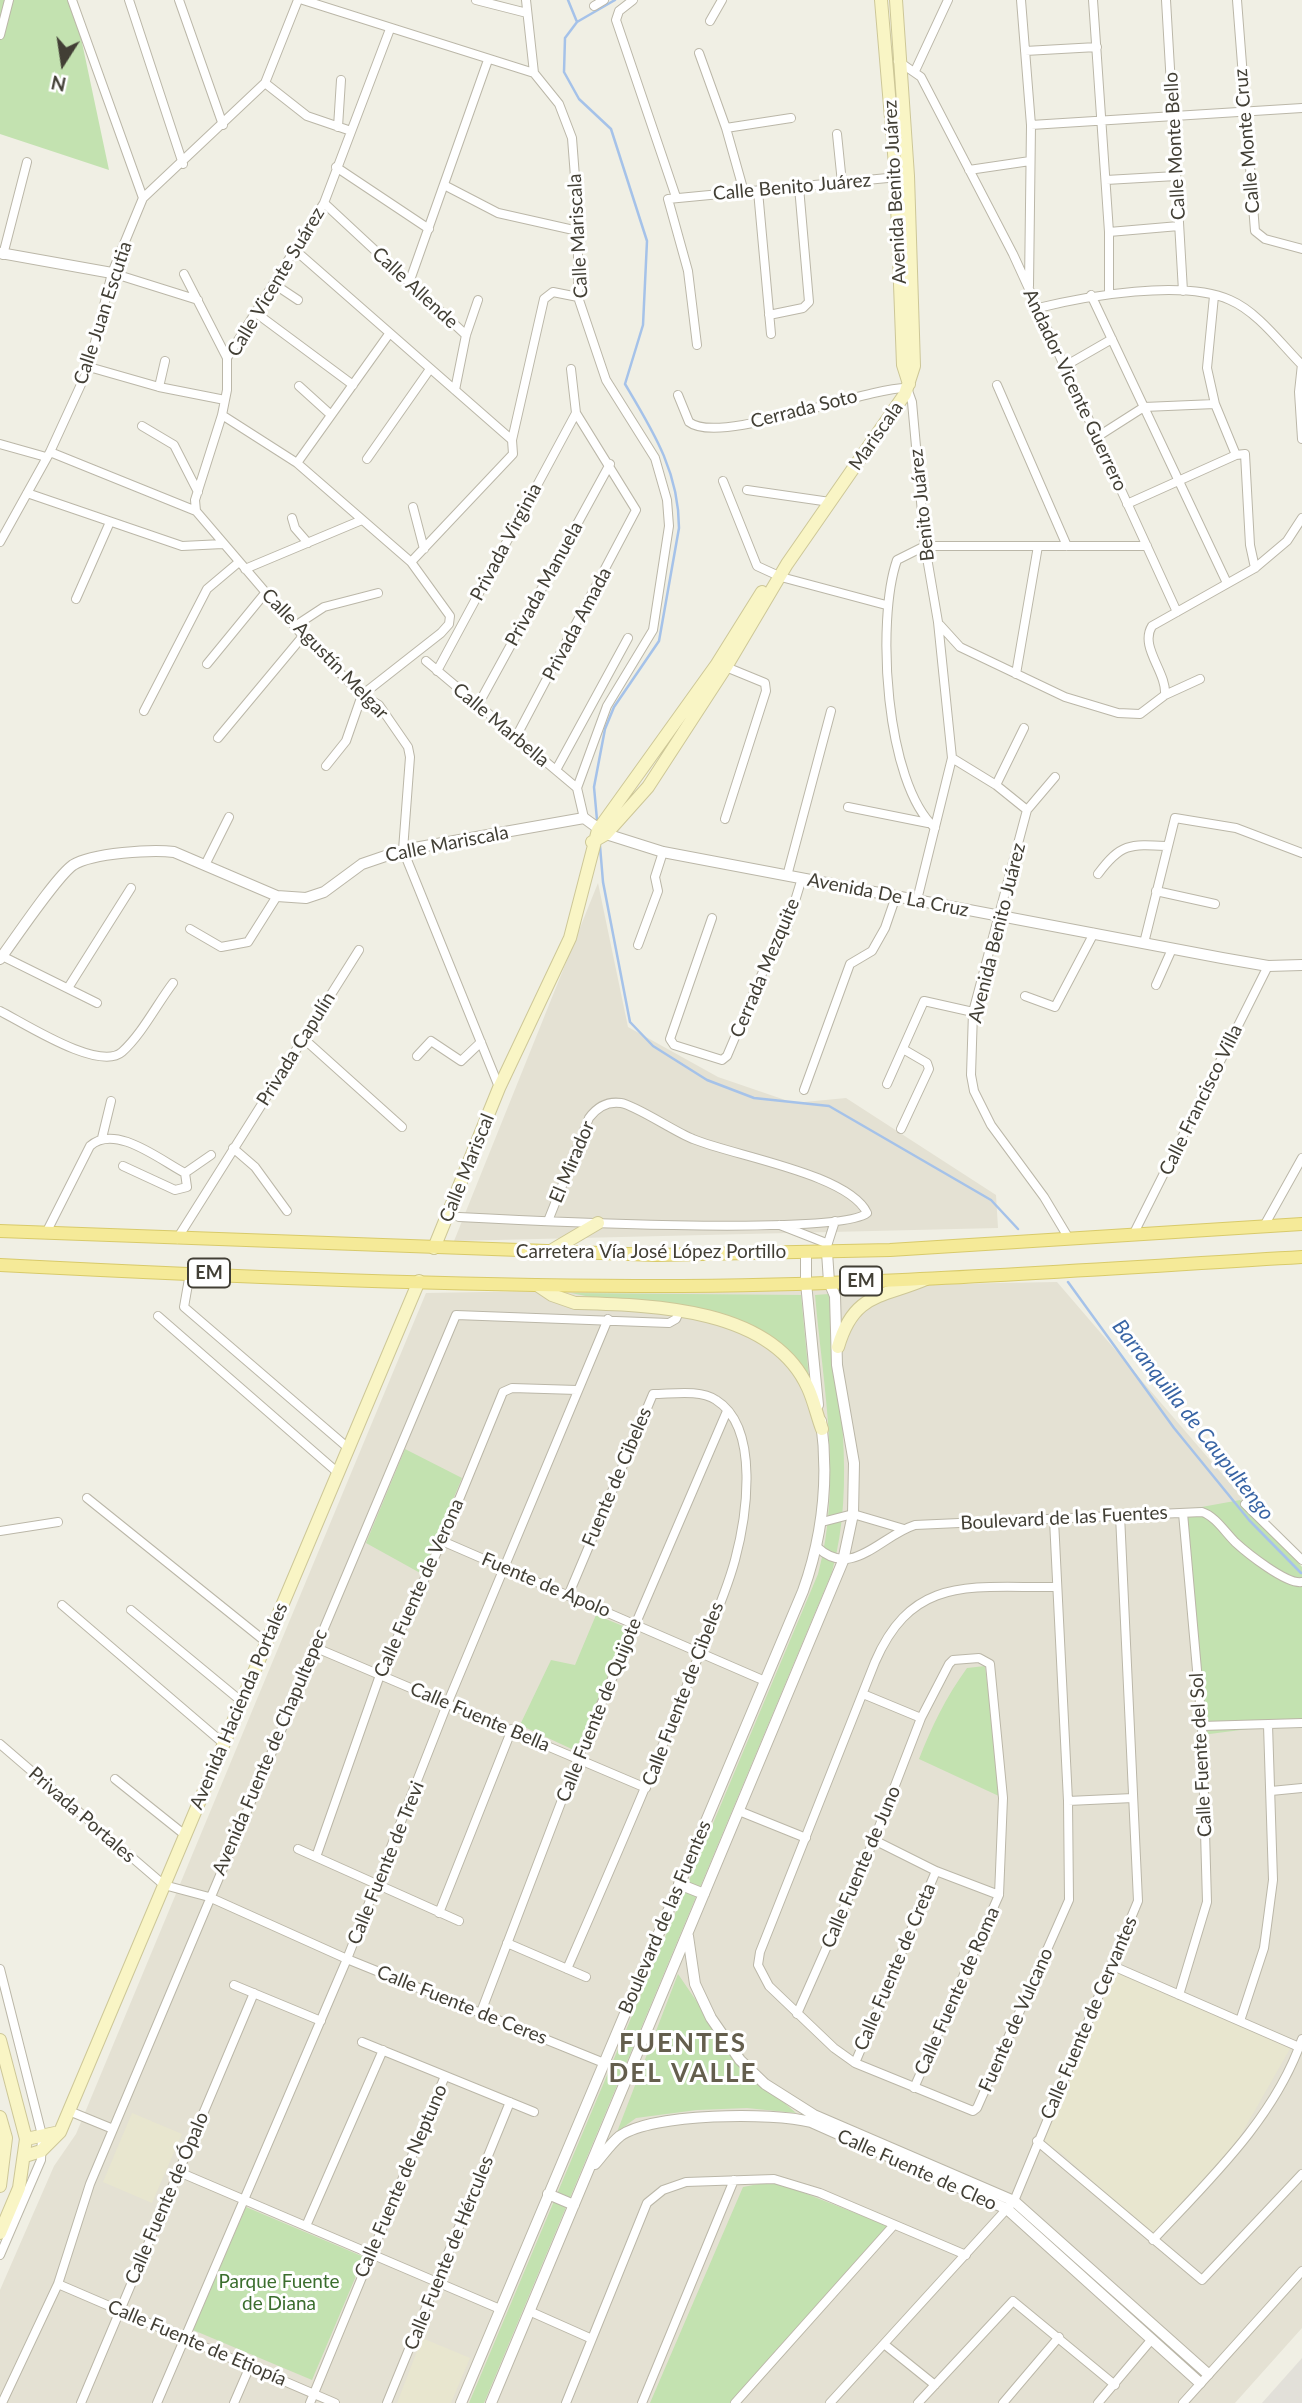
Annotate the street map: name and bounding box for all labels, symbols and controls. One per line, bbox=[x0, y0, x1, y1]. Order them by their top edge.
north arrow bbox=[28, 28, 98, 98]
street label: Calle Monte Cruz bbox=[1229, 68, 1265, 214]
text: N bbox=[49, 71, 68, 97]
street label: Calle Monte Bello bbox=[1160, 71, 1190, 221]
street label: Avenida Benito Juárez bbox=[879, 99, 911, 285]
street label: Calle Benito Juárez bbox=[712, 169, 872, 205]
street label: Calle Mariscala bbox=[563, 173, 593, 299]
street label: Calle Vicente Suárez bbox=[223, 203, 329, 361]
street label: Calle Juan Escutia bbox=[69, 239, 137, 387]
street label: Calle Allende bbox=[367, 242, 463, 334]
street label: Andador Vicente Guerrero bbox=[1018, 285, 1132, 495]
street label: Cerrada Soto bbox=[748, 385, 860, 433]
street label: Mariscala bbox=[844, 397, 908, 475]
street label: Benito Juárez bbox=[905, 448, 939, 562]
street label: Privada Virginia bbox=[465, 479, 547, 605]
street label: Privada Manuela bbox=[500, 518, 588, 650]
street label: Privada Amada bbox=[538, 564, 616, 684]
street label: Calle Agustín Melgar bbox=[257, 584, 393, 724]
street label: Calle Marbella bbox=[448, 678, 554, 772]
street label: Calle Mariscala bbox=[384, 821, 510, 867]
street label: Avenida Benito Juárez bbox=[964, 841, 1030, 1025]
street label: Avenida De La Cruz bbox=[805, 868, 971, 922]
street label: Cerrada Mezquite bbox=[725, 895, 805, 1041]
street label: Privada Capulín bbox=[252, 988, 340, 1110]
street label: Calle Francisco Villa bbox=[1155, 1021, 1247, 1179]
street label: Calle Mariscal bbox=[435, 1110, 499, 1226]
street label: El Mirador bbox=[545, 1118, 599, 1206]
street label: Carretera Vía José López Portillo bbox=[516, 1241, 786, 1263]
road number: EM bbox=[188, 1258, 230, 1288]
road number: EM bbox=[840, 1266, 882, 1296]
water label: Barranquilla de Caupultengo bbox=[1107, 1315, 1279, 1525]
street label: Fuente de Cibeles bbox=[577, 1404, 657, 1550]
street label: Calle Fuente de Verona bbox=[369, 1495, 469, 1681]
street label: Boulevard de las Fuentes bbox=[960, 1501, 1168, 1535]
street label: Fuente de Apolo bbox=[478, 1548, 614, 1622]
street label: Avenida Hacienda Portales bbox=[185, 1599, 293, 1813]
street label: Calle Fuente de Cibeles bbox=[637, 1599, 729, 1789]
street label: Calle Fuente de Quijote bbox=[552, 1615, 646, 1805]
street label: Avenida Fuente de Chapultepec bbox=[208, 1626, 332, 1878]
street label: Calle Fuente del Sol bbox=[1185, 1672, 1217, 1838]
street label: Calle Fuente Bella bbox=[407, 1677, 553, 1757]
street label: Privada Portales bbox=[24, 1762, 140, 1868]
street label: Calle Fuente de Trevi bbox=[343, 1778, 429, 1948]
street label: Calle Fuente de Juno bbox=[817, 1782, 905, 1952]
street label: Boulevard de las Fuentes bbox=[614, 1817, 716, 2017]
street label: Calle Fuente de Creta bbox=[849, 1880, 941, 2054]
street label: Calle Fuente de Roma bbox=[910, 1903, 1004, 2079]
street label: Calle Fuente de Cervantes bbox=[1036, 1913, 1142, 2123]
street label: Fuente de Vulcano bbox=[974, 1944, 1058, 2096]
street label: Calle Fuente de Ceres bbox=[374, 1960, 550, 2050]
district label: FUENTES DEL VALLE bbox=[610, 2028, 756, 2090]
street label: Calle Fuente de Neptuno bbox=[350, 2081, 452, 2281]
street label: Calle Fuente de Ópalo bbox=[120, 2109, 214, 2287]
street label: Calle Fuente de Cleo bbox=[834, 2125, 1000, 2215]
street label: Calle Fuente de Hércules bbox=[400, 2153, 498, 2353]
park label: Parque Fuente de Diana bbox=[218, 2271, 340, 2315]
street label: Calle Fuente de Etiopía bbox=[104, 2295, 290, 2391]

